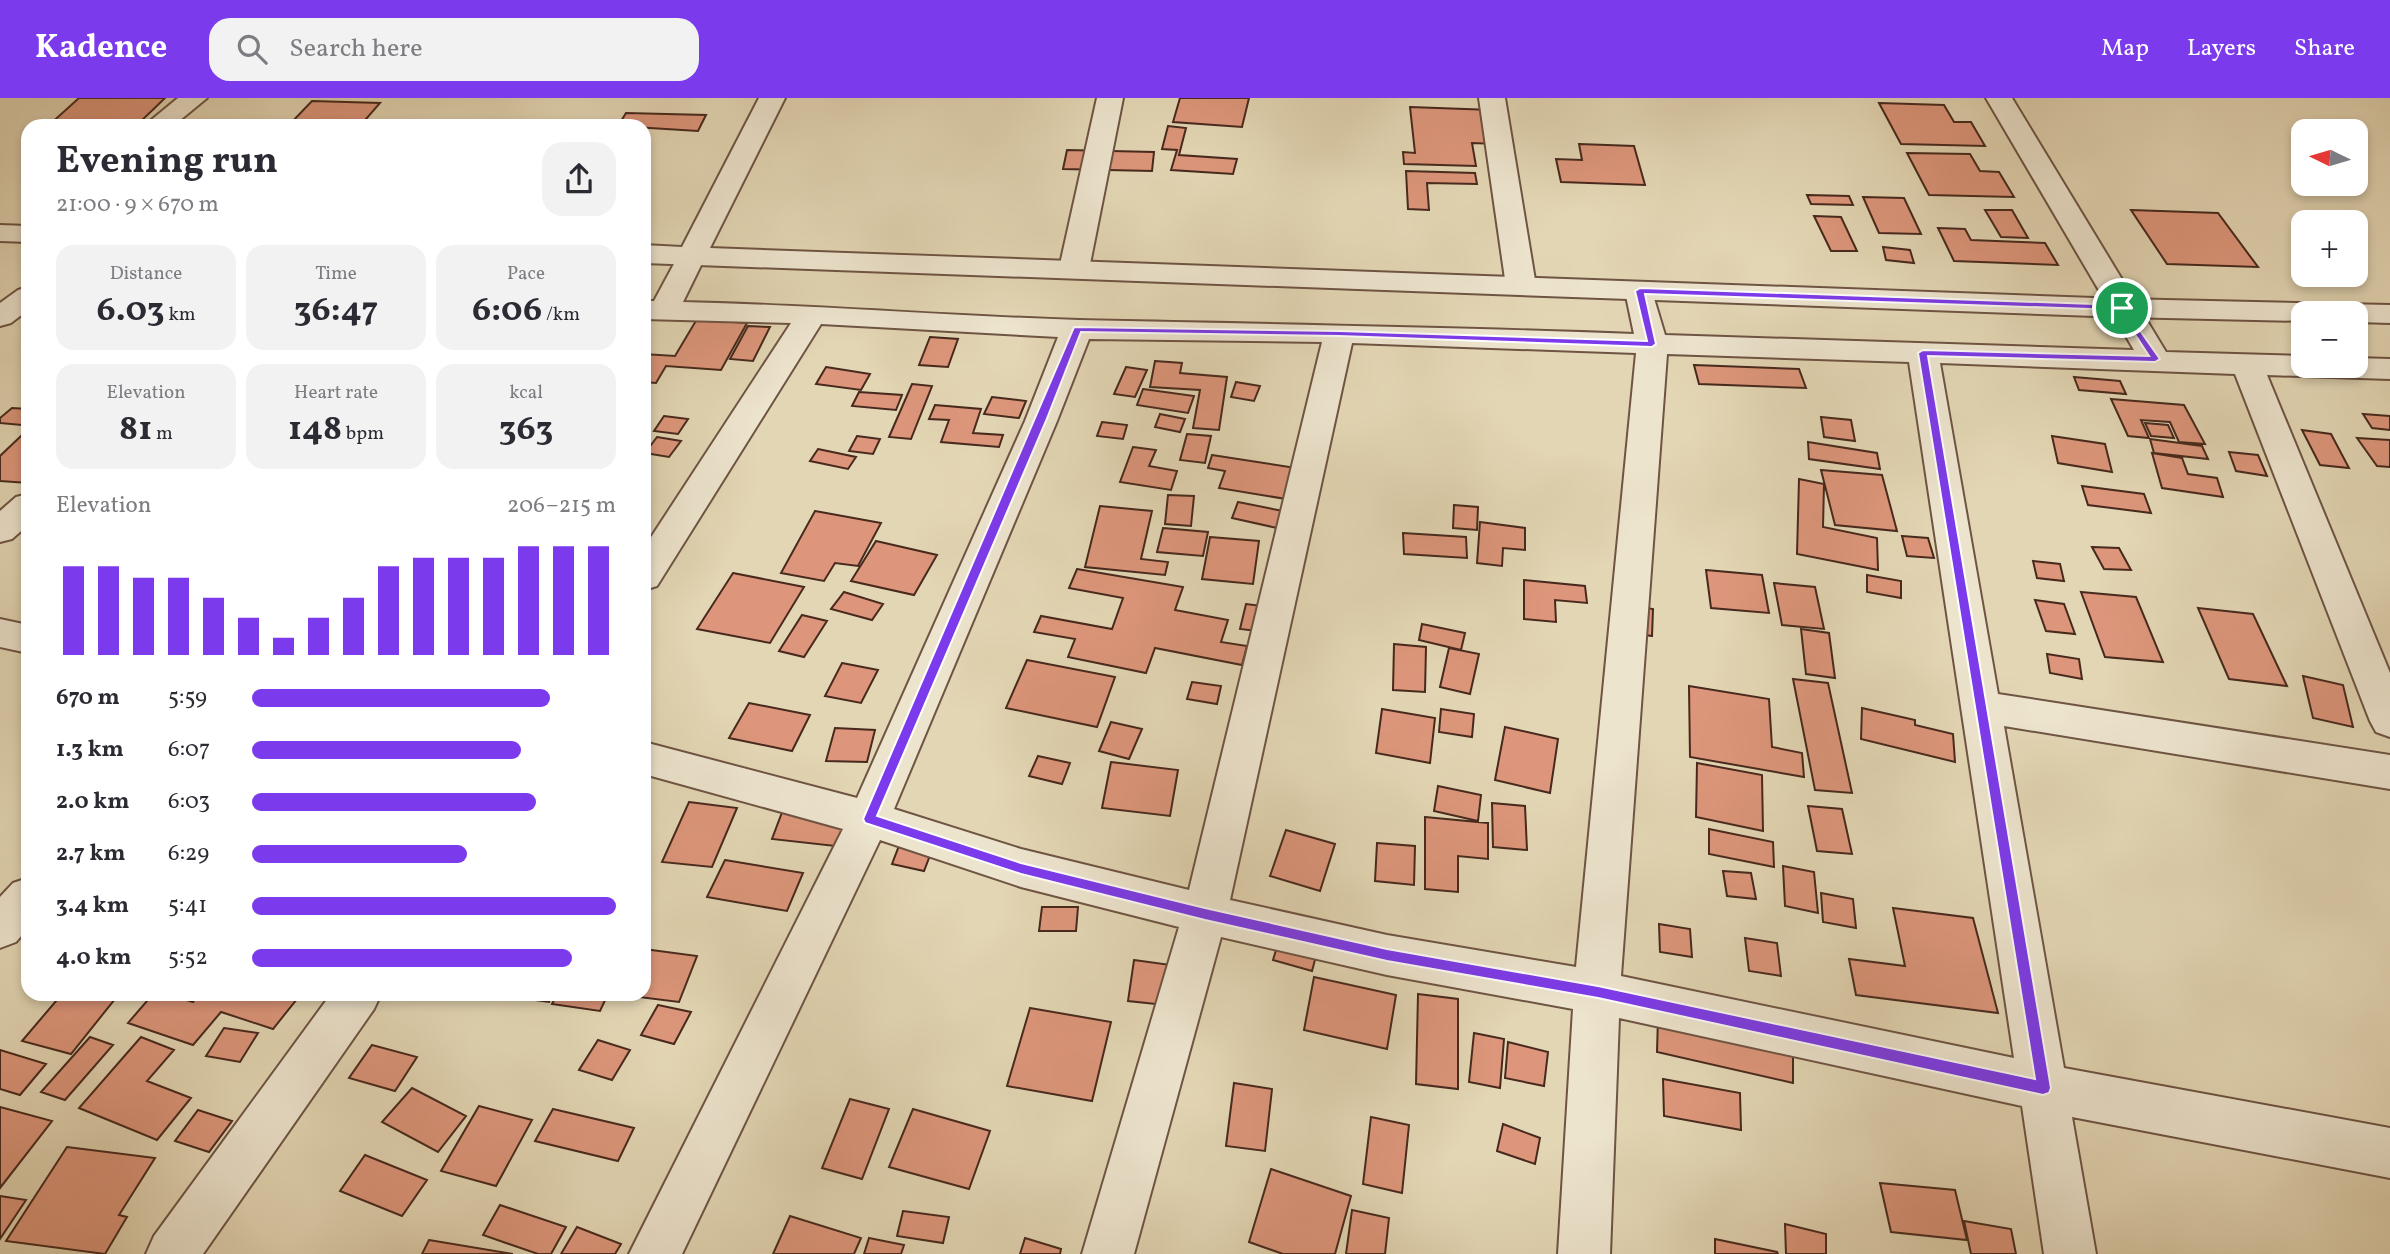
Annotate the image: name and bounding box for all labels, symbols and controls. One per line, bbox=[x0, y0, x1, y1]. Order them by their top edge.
search box bbox=[209, 18, 699, 81]
text: Kadence bbox=[35, 26, 167, 72]
icon: search bbox=[233, 30, 271, 68]
text: Search here bbox=[289, 31, 423, 67]
text: Map bbox=[2101, 32, 2149, 66]
text: Layers bbox=[2187, 32, 2256, 66]
text: Share bbox=[2294, 32, 2355, 66]
north arrow bbox=[2291, 119, 2368, 196]
map controls bbox=[2291, 119, 2368, 378]
text: Evening run bbox=[56, 136, 278, 189]
button: share bbox=[542, 142, 616, 216]
text: 21:00 · 9 × 670 m bbox=[56, 189, 219, 221]
button: + bbox=[2291, 210, 2368, 287]
text: Distance bbox=[110, 261, 182, 287]
text: Time bbox=[315, 261, 357, 287]
text: Pace bbox=[507, 261, 545, 287]
pin bbox=[2092, 278, 2152, 338]
text: 6.03 bbox=[96, 287, 165, 335]
text: 36:47 bbox=[294, 287, 378, 335]
text: 6:06 bbox=[472, 287, 542, 335]
icon: arrive bbox=[2103, 289, 2141, 327]
button: − bbox=[2291, 301, 2368, 378]
text: km bbox=[165, 302, 196, 328]
text: /km bbox=[542, 302, 580, 328]
text: Elevation bbox=[107, 380, 185, 406]
text: Heart rate bbox=[294, 380, 378, 406]
text: kcal bbox=[509, 380, 543, 406]
text: 81 bbox=[119, 406, 152, 454]
text: 148 bbox=[288, 406, 342, 454]
text: 363 bbox=[499, 406, 553, 454]
text: m bbox=[152, 421, 173, 447]
text: bpm bbox=[342, 421, 384, 447]
text: Elevation bbox=[56, 490, 152, 522]
text: 206–215 m bbox=[507, 490, 616, 522]
text: 670 m bbox=[56, 682, 120, 714]
text: 5:59 bbox=[168, 682, 207, 714]
text: 1.3 km bbox=[56, 734, 124, 766]
text: 6:07 bbox=[168, 734, 210, 766]
text: 2.0 km bbox=[56, 786, 129, 818]
text: 6:03 bbox=[168, 786, 210, 818]
text: 2.7 km bbox=[56, 838, 126, 870]
text: 6:29 bbox=[168, 838, 209, 870]
text: 3.4 km bbox=[56, 890, 129, 922]
text: 5:41 bbox=[168, 890, 207, 922]
text: 4.0 km bbox=[56, 942, 131, 974]
text: 5:52 bbox=[168, 942, 208, 974]

